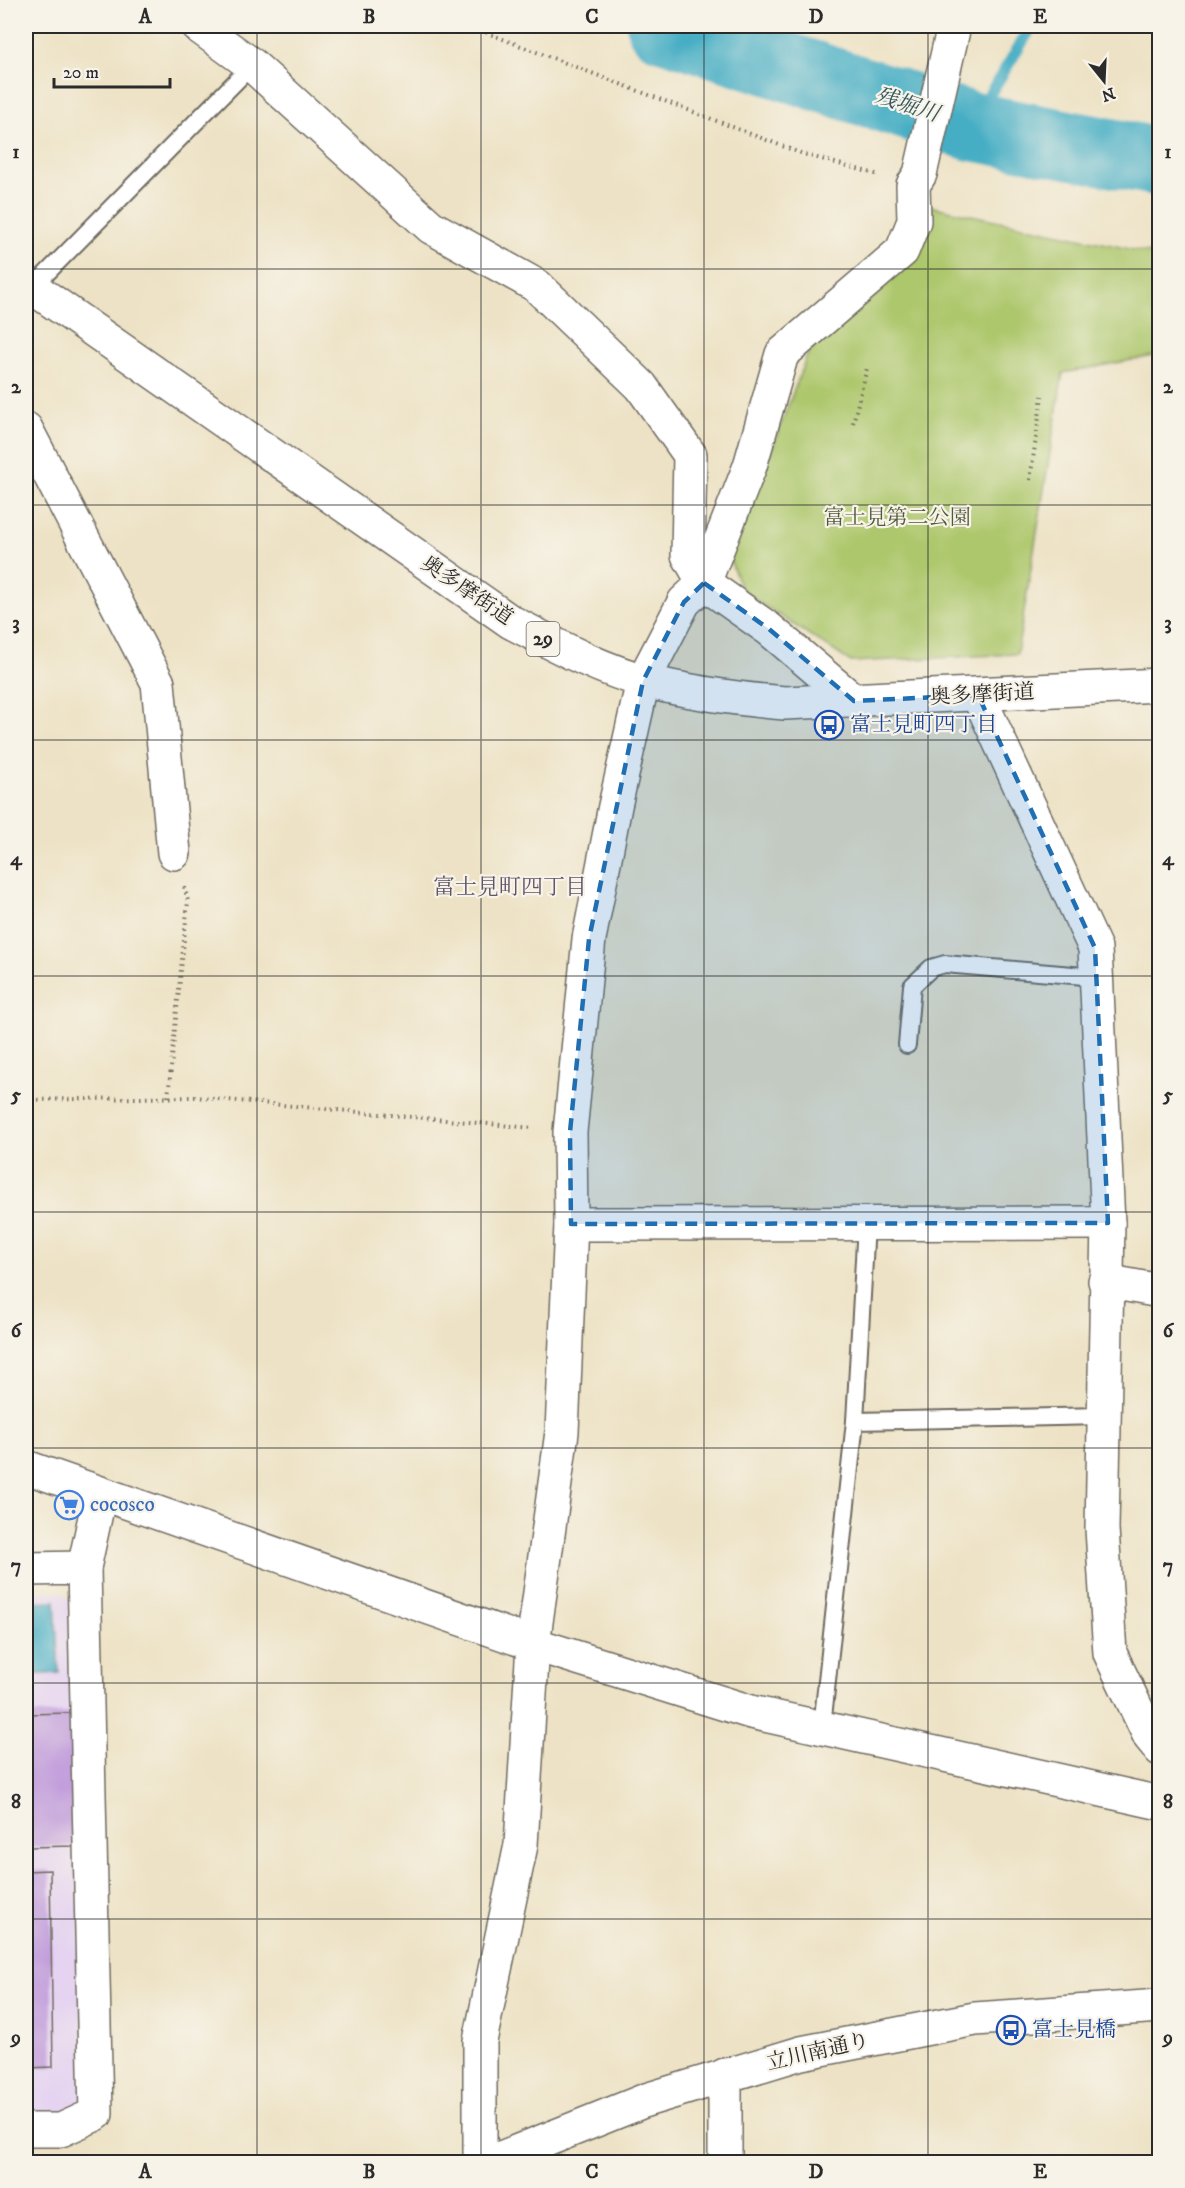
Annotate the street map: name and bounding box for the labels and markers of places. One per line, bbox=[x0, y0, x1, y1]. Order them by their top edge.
bus stop icon: 富士見町四丁目 bbox=[813, 709, 845, 741]
place label: 富士見町四丁目 bbox=[850, 712, 997, 738]
supermarket icon: cocosco bbox=[53, 1489, 85, 1521]
place label: cocosco bbox=[90, 1492, 155, 1518]
bus stop icon: 富士見橋 bbox=[995, 2014, 1027, 2046]
place label: 富士見橋 bbox=[1032, 2017, 1116, 2043]

